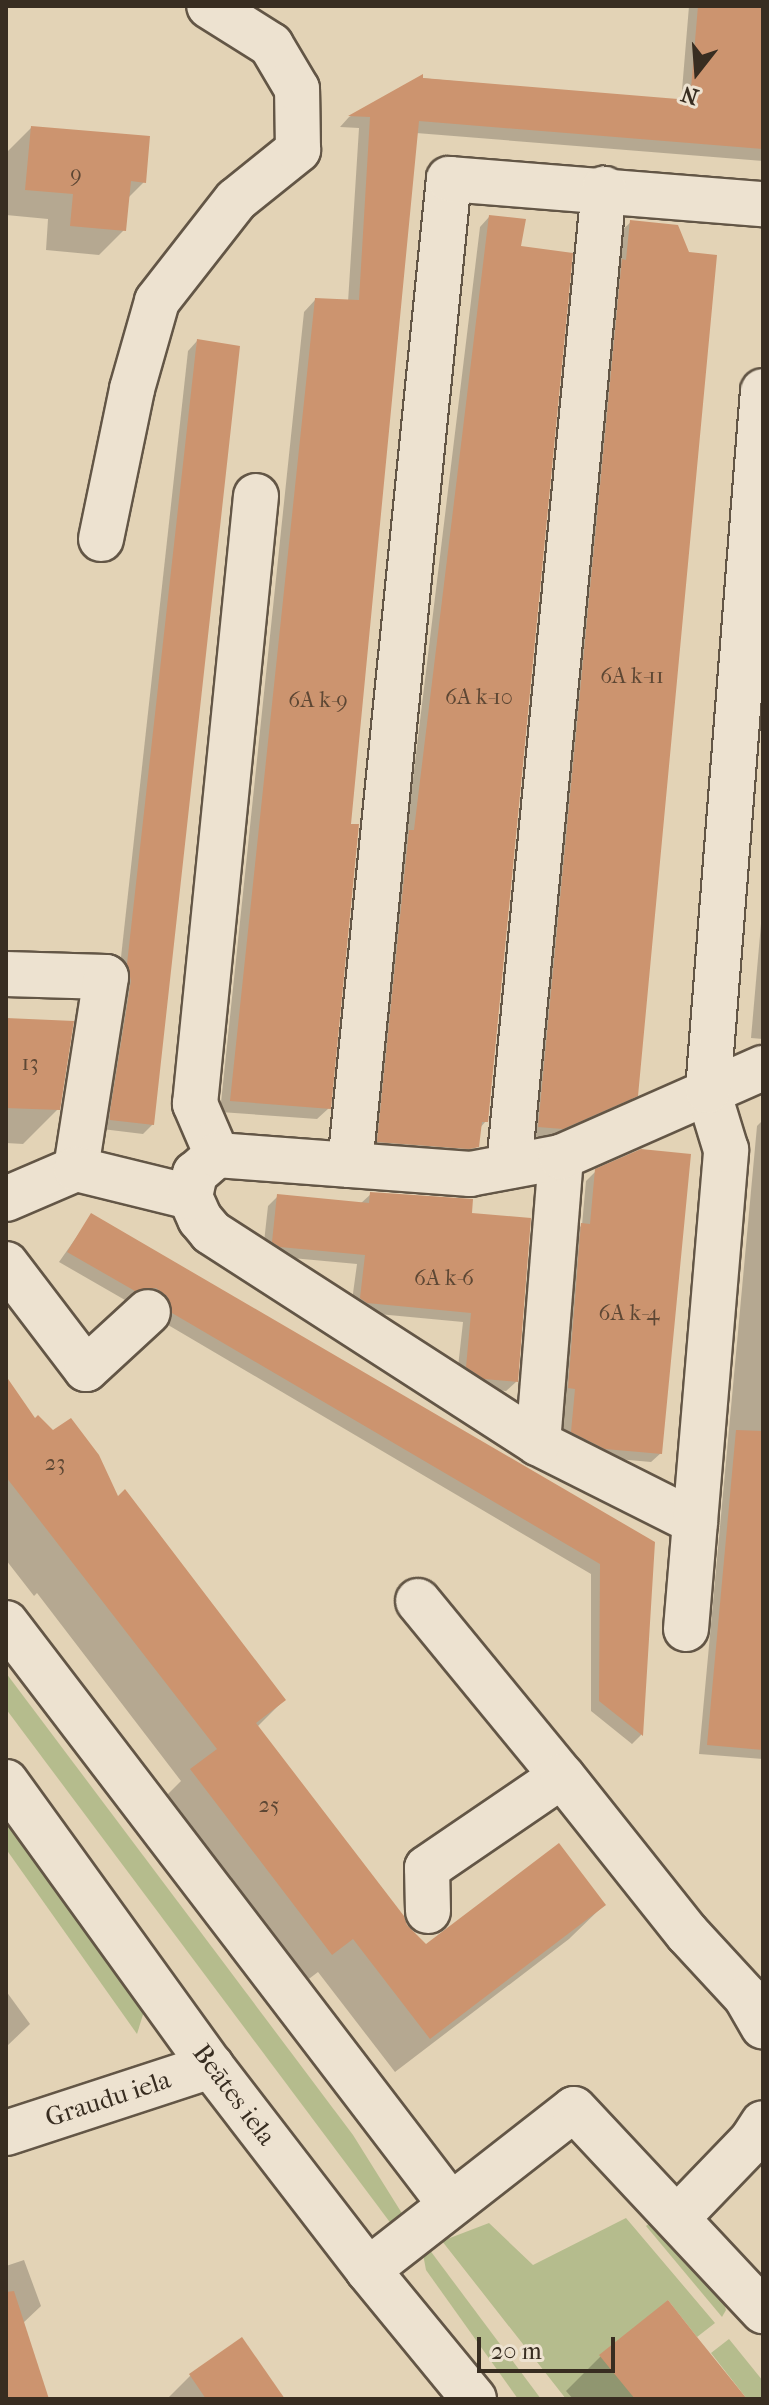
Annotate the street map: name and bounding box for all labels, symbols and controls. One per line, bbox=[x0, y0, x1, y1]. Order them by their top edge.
north arrow bbox=[657, 32, 737, 112]
text: N bbox=[678, 80, 702, 110]
house number: 9 bbox=[70, 162, 82, 188]
house number: 6A k-11 bbox=[600, 664, 664, 690]
house number: 6A k-10 bbox=[445, 685, 513, 711]
house number: 6A k-9 bbox=[288, 688, 348, 714]
house number: 13 bbox=[22, 1051, 38, 1077]
house number: 6A k-6 bbox=[414, 1266, 474, 1292]
house number: 6A k-4 bbox=[599, 1301, 659, 1327]
house number: 23 bbox=[45, 1451, 65, 1477]
house number: 25 bbox=[259, 1793, 279, 1819]
street label: Beātes iela bbox=[186, 2038, 282, 2152]
street label: Graudu iela bbox=[41, 2064, 175, 2134]
scale bar bbox=[481, 2321, 619, 2371]
text: 20 m bbox=[491, 2337, 542, 2365]

